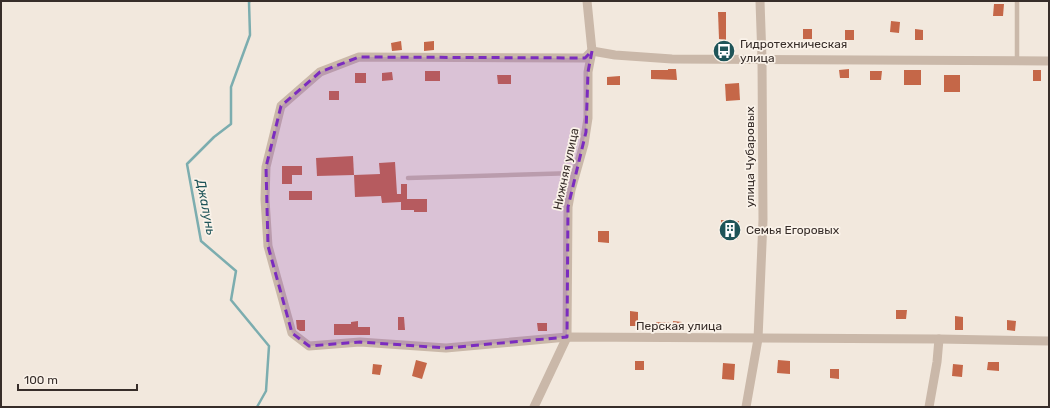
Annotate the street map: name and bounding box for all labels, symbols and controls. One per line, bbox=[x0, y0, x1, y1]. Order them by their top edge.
place label: Гидротехническая улица bbox=[740, 37, 847, 65]
bus stop icon: Гидротехническая улица bbox=[711, 38, 737, 64]
street label: улица Чубаровых bbox=[743, 106, 757, 208]
street label: Нижняя улица bbox=[550, 127, 582, 211]
water label: Джалунь bbox=[193, 177, 219, 237]
building icon: Семья Егоровых bbox=[717, 217, 743, 243]
place label: Семья Егоровых bbox=[746, 223, 840, 237]
street label: Перская улица bbox=[636, 319, 722, 333]
scale bar bbox=[18, 366, 137, 392]
text: 100 m bbox=[24, 373, 58, 387]

